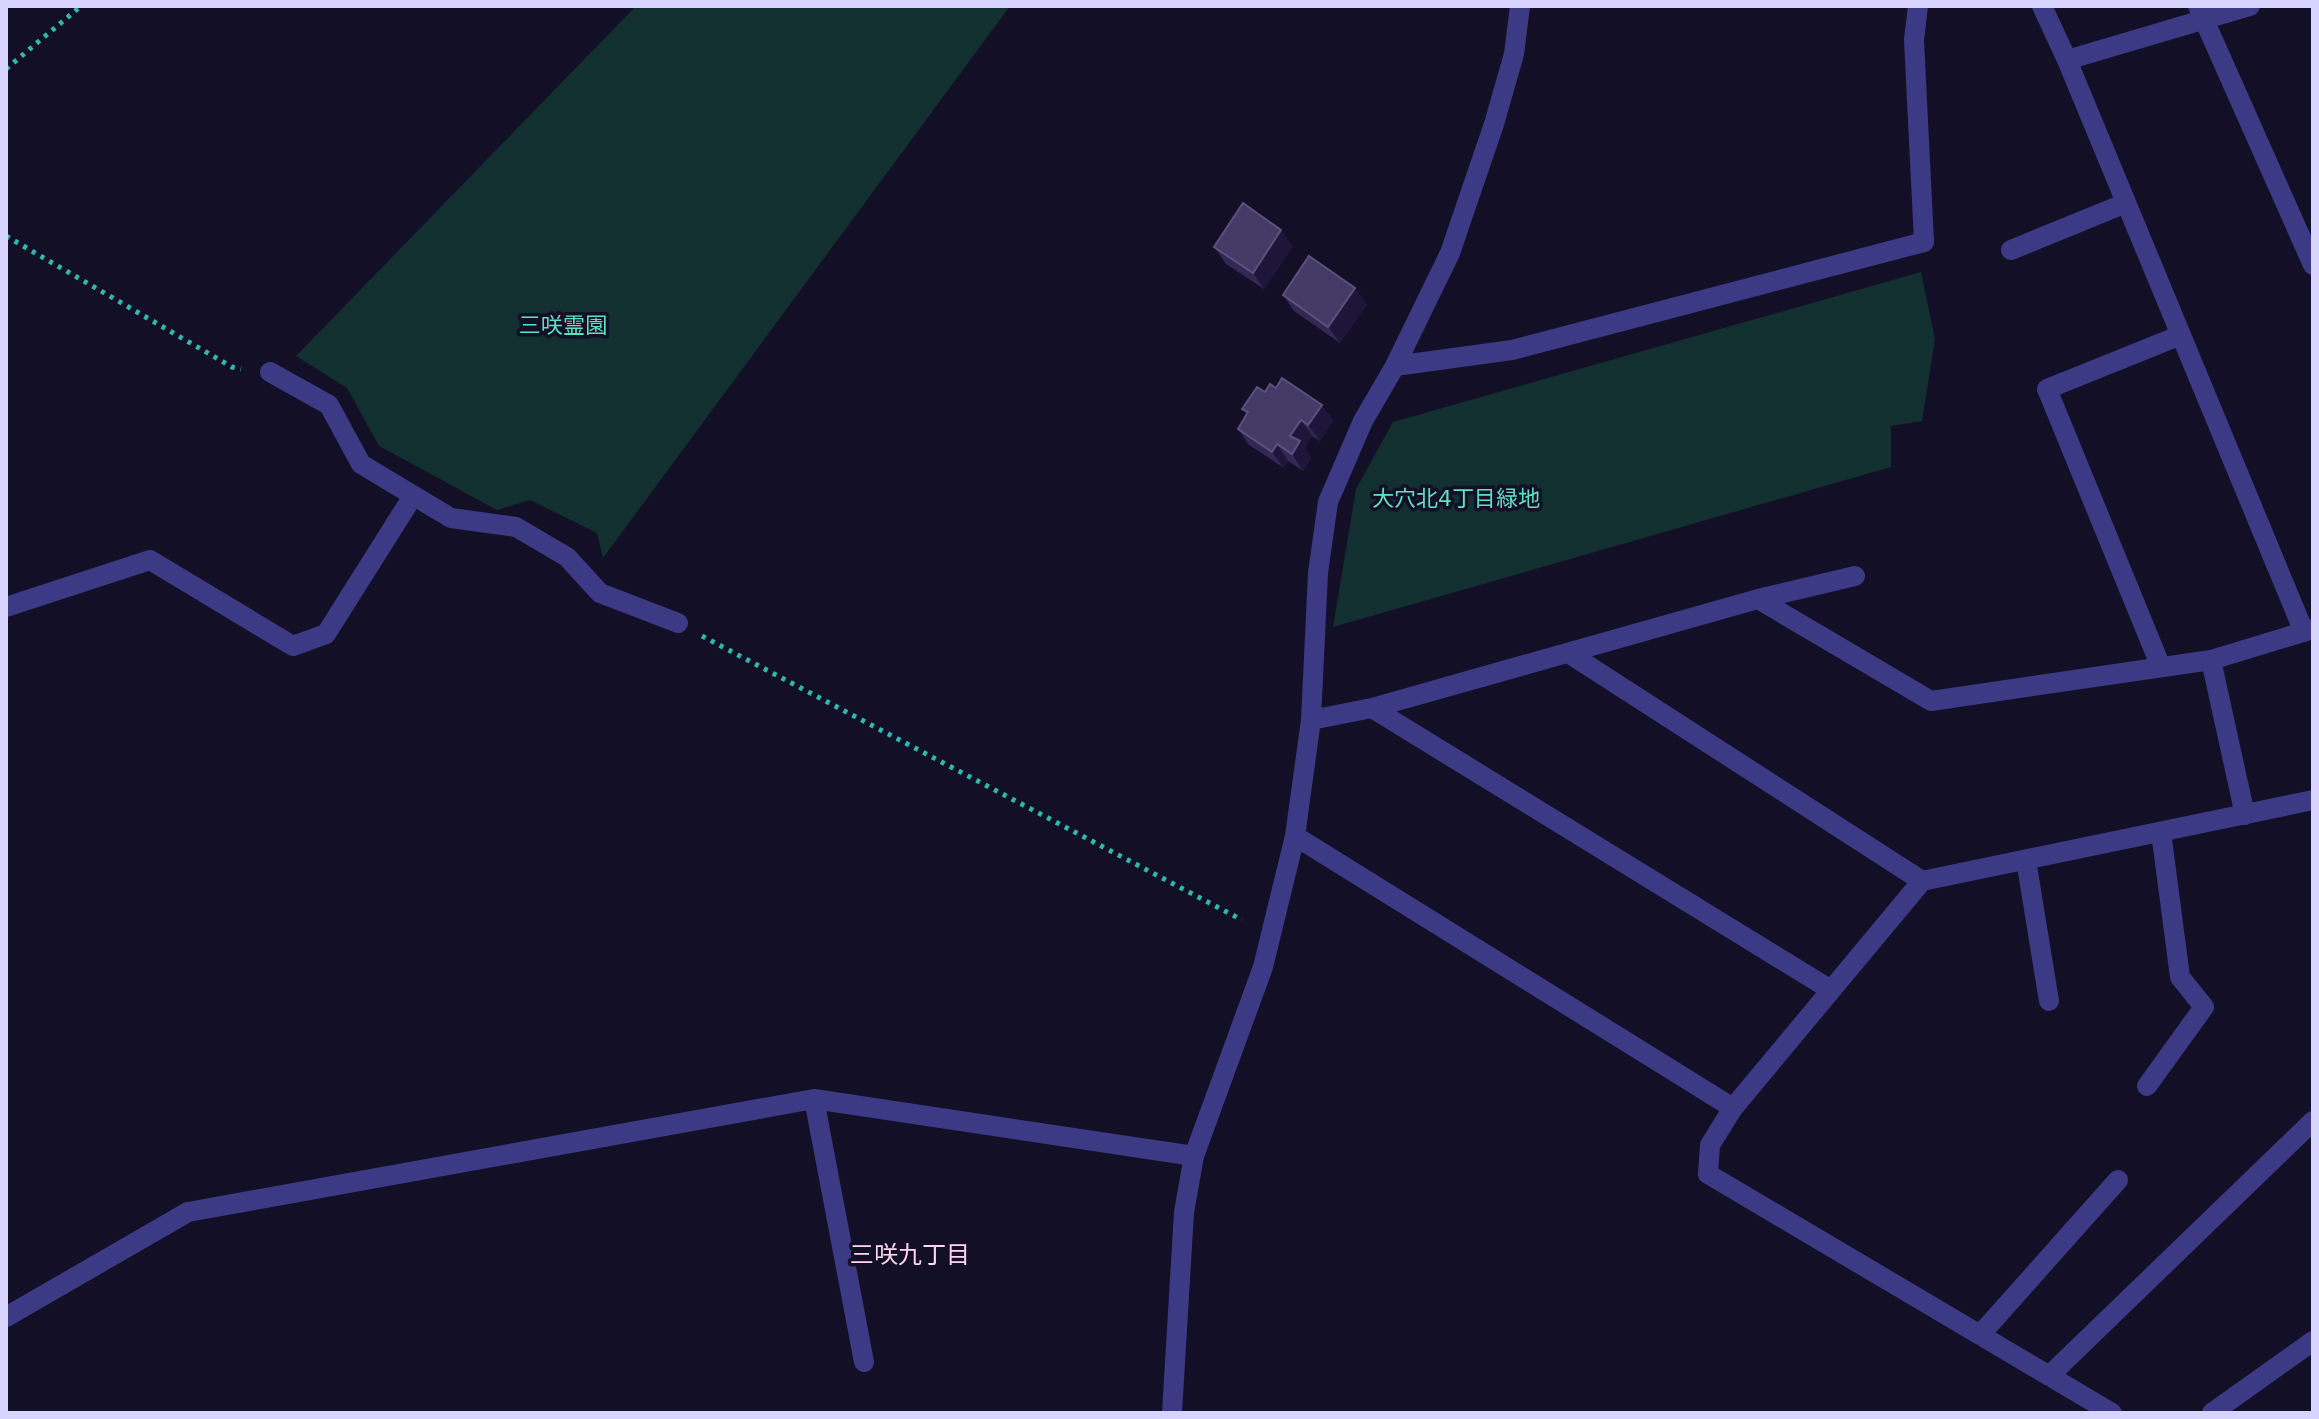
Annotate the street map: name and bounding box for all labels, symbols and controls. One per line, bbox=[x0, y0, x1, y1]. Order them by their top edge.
park label: 三咲霊園 bbox=[519, 313, 607, 338]
park label: 大穴北4丁目緑地 bbox=[1372, 486, 1540, 511]
district label: 三咲九丁目 bbox=[850, 1241, 970, 1269]

